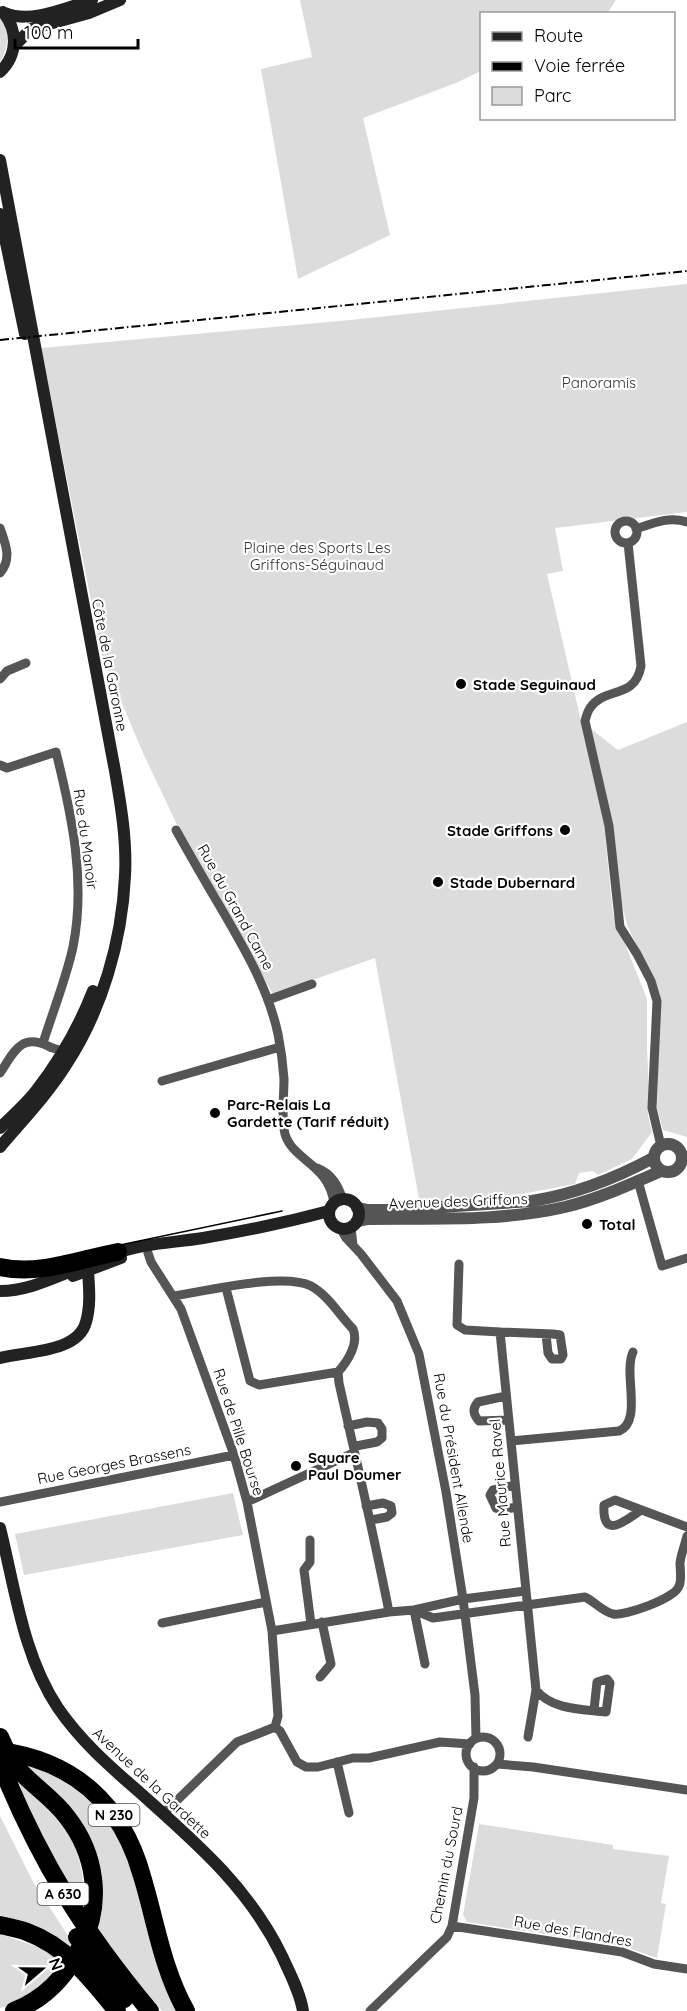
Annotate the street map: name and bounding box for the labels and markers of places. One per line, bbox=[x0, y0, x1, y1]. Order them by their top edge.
place label: Stade Seguinaud bbox=[473, 675, 596, 694]
marker: Stade Seguinaud bbox=[454, 677, 468, 691]
place label: Stade Griffons bbox=[447, 821, 553, 840]
marker: Stade Griffons bbox=[558, 823, 572, 837]
place label: Stade Dubernard bbox=[450, 873, 575, 892]
marker: Stade Dubernard bbox=[431, 875, 445, 889]
place label: Parc-Relais La Gardette (Tarif réduit) bbox=[227, 1095, 389, 1131]
marker: Parc-Relais La Gardette (Tarif réduit) bbox=[208, 1106, 222, 1120]
place label: Total bbox=[599, 1215, 636, 1234]
marker: Total bbox=[580, 1217, 594, 1231]
place label: Square Paul Doumer bbox=[308, 1448, 402, 1484]
marker: Square Paul Doumer bbox=[289, 1459, 303, 1473]

